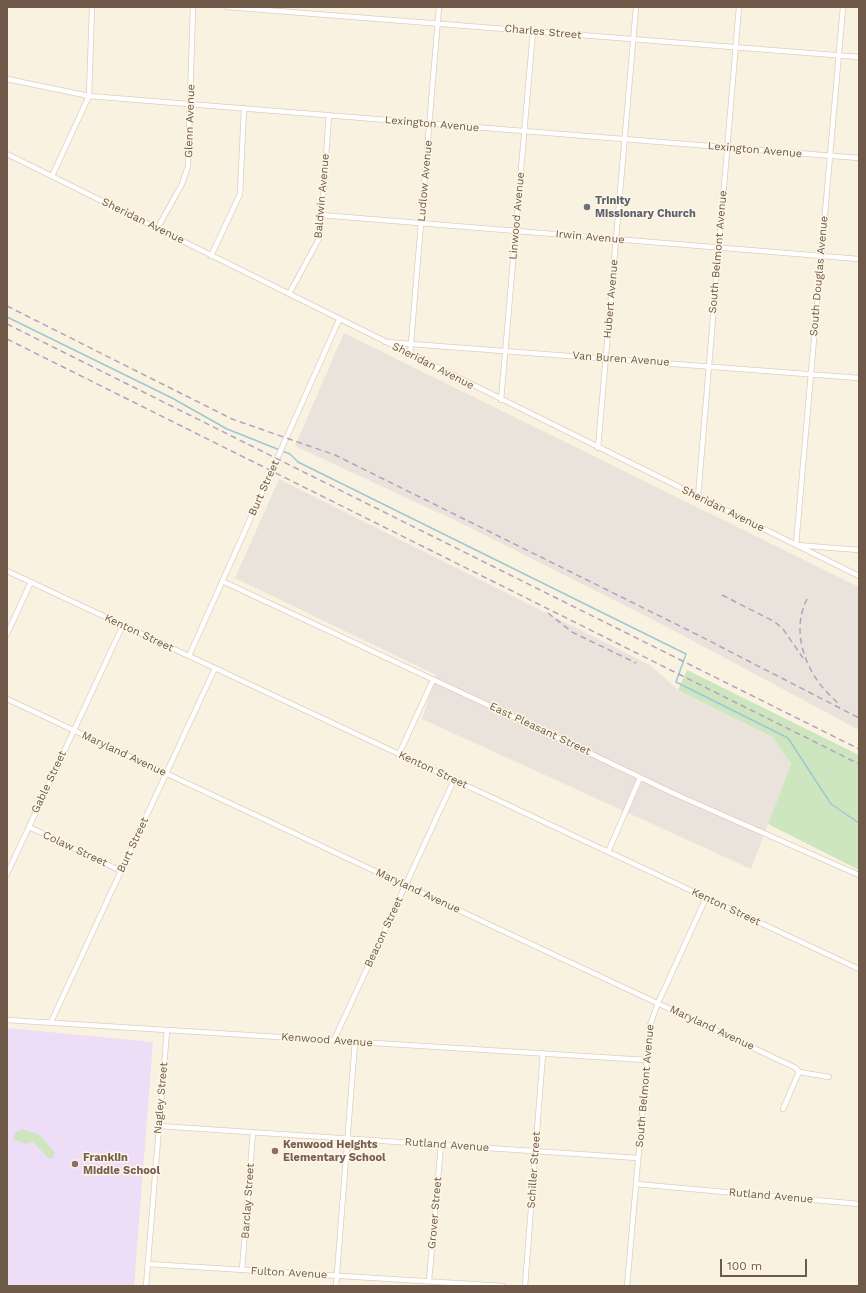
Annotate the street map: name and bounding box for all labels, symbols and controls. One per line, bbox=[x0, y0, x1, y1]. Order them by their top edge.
street label: Charles Street bbox=[504, 22, 582, 42]
street label: Glenn Avenue bbox=[182, 84, 198, 158]
street label: Lexington Avenue bbox=[384, 113, 480, 135]
street label: Lexington Avenue bbox=[707, 139, 803, 161]
street label: Ludlow Avenue bbox=[415, 140, 435, 222]
street label: Baldwin Avenue bbox=[312, 153, 332, 239]
street label: Linwood Avenue bbox=[507, 172, 527, 260]
street label: South Belmont Avenue bbox=[706, 190, 730, 314]
place label: Trinity Missionary Church bbox=[595, 194, 696, 220]
street label: Sheridan Avenue bbox=[100, 195, 186, 247]
marker: Trinity Missionary Church bbox=[582, 202, 592, 212]
street label: South Douglas Avenue bbox=[807, 215, 831, 337]
street label: Irwin Avenue bbox=[555, 227, 625, 247]
street label: Hubert Avenue bbox=[601, 259, 621, 339]
street label: Sheridan Avenue bbox=[390, 340, 476, 392]
street label: Van Buren Avenue bbox=[572, 349, 670, 369]
street label: Burt Street bbox=[246, 458, 282, 518]
street label: Sheridan Avenue bbox=[680, 483, 766, 535]
street label: Kenton Street bbox=[102, 611, 176, 655]
street label: East Pleasant Street bbox=[487, 700, 593, 758]
street label: Maryland Avenue bbox=[80, 729, 168, 779]
street label: Kenton Street bbox=[396, 748, 470, 792]
street label: Gable Street bbox=[29, 749, 69, 815]
street label: Burt Street bbox=[114, 815, 152, 875]
street label: Colaw Street bbox=[41, 828, 109, 870]
street label: Maryland Avenue bbox=[374, 866, 462, 916]
street label: Kenton Street bbox=[689, 885, 763, 929]
street label: Beacon Street bbox=[362, 895, 406, 969]
street label: Maryland Avenue bbox=[668, 1003, 756, 1053]
street label: South Belmont Avenue bbox=[633, 1024, 657, 1148]
street label: Kenwood Avenue bbox=[281, 1030, 373, 1050]
street label: Nagley Street bbox=[151, 1062, 171, 1134]
street label: Schiller Street bbox=[525, 1131, 543, 1209]
street label: Rutland Avenue bbox=[404, 1135, 490, 1155]
place label: Kenwood Heights Elementary School bbox=[283, 1138, 386, 1164]
marker: Kenwood Heights Elementary School bbox=[270, 1146, 280, 1156]
place label: Franklin Middle School bbox=[83, 1151, 160, 1177]
marker: Franklin Middle School bbox=[70, 1159, 80, 1169]
street label: Barclay Street bbox=[239, 1163, 257, 1239]
street label: Grover Street bbox=[425, 1176, 445, 1250]
street label: Rutland Avenue bbox=[728, 1186, 814, 1206]
scale bar bbox=[722, 1251, 809, 1277]
text: 100 m bbox=[727, 1259, 762, 1273]
street label: Fulton Avenue bbox=[250, 1264, 328, 1282]

